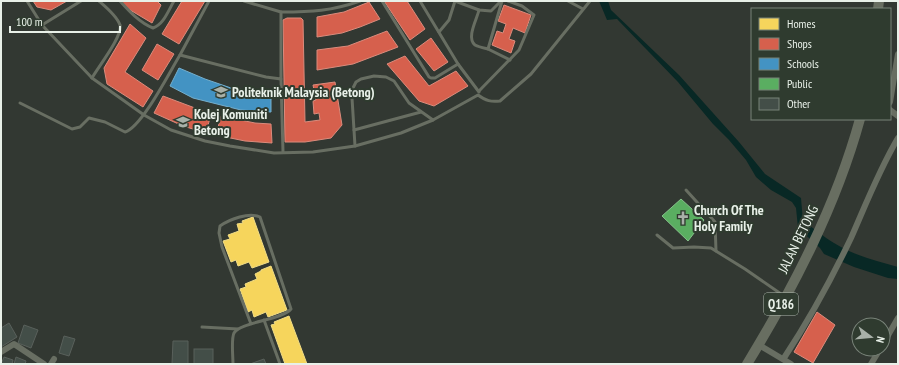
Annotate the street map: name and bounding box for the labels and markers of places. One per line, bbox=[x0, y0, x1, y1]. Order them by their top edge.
place label: Politeknik Malaysia (Betong) bbox=[232, 83, 375, 101]
school or university icon: Politeknik Malaysia (Betong) bbox=[213, 84, 229, 100]
place label: Kolej Komuniti Betong bbox=[194, 105, 267, 139]
school or university icon: Kolej Komuniti Betong bbox=[175, 114, 191, 130]
place label: Church Of The Holy Family bbox=[694, 201, 764, 235]
church icon: Church Of The Holy Family bbox=[675, 210, 691, 226]

